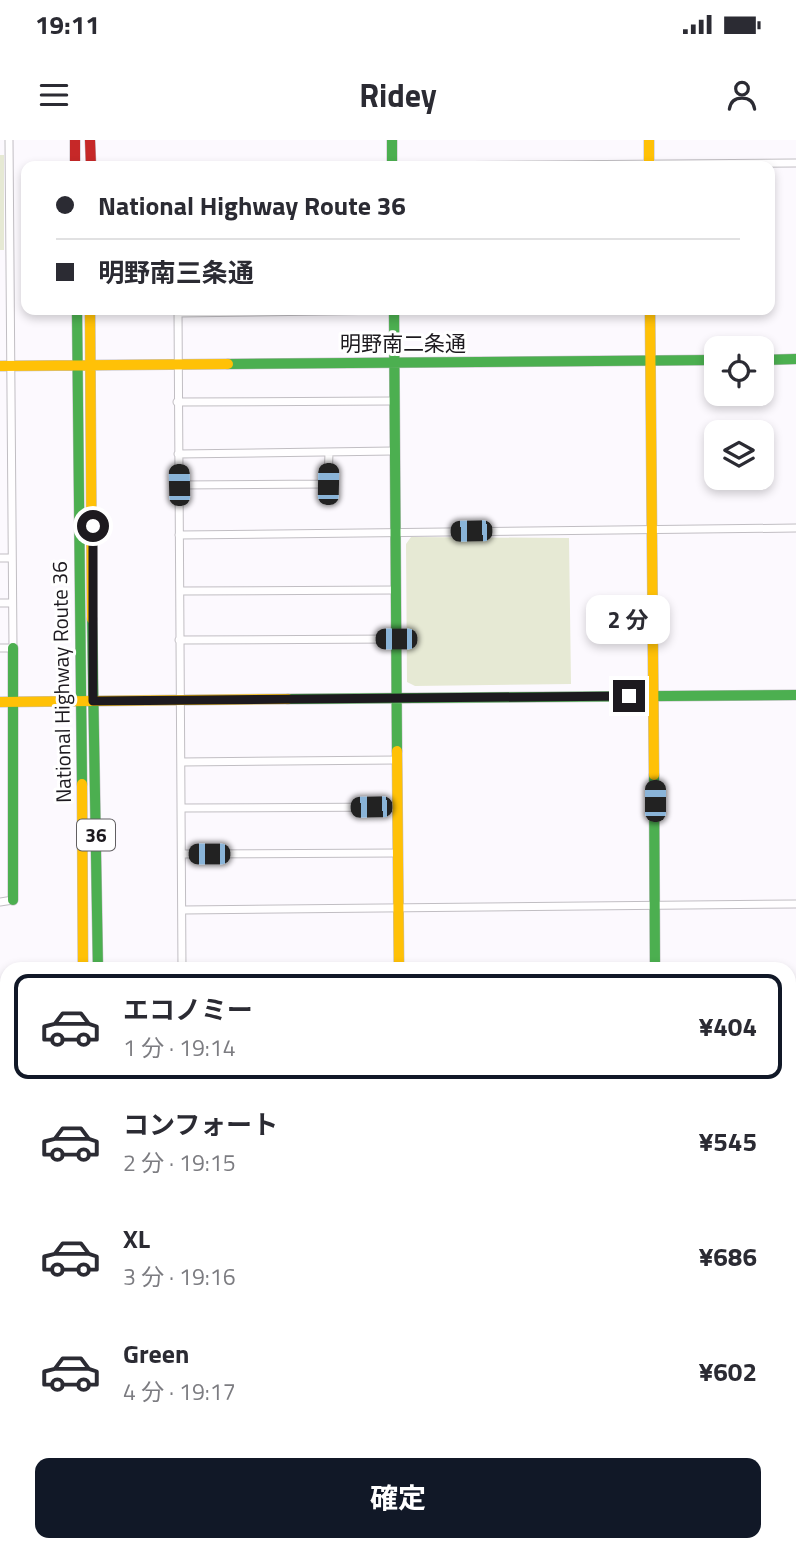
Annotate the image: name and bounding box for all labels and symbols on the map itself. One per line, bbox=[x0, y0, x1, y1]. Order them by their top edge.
street label: 明野南二条通 bbox=[340, 327, 466, 359]
car bbox=[318, 463, 339, 505]
car bbox=[169, 464, 190, 506]
route start bbox=[77, 510, 109, 542]
car bbox=[450, 520, 493, 542]
street label: National Highway Route 36 bbox=[43, 561, 79, 803]
callout: 2 分 bbox=[587, 594, 671, 644]
car bbox=[376, 629, 418, 650]
route end bbox=[613, 680, 645, 712]
car bbox=[645, 780, 666, 822]
car bbox=[350, 796, 393, 818]
road number: 36 bbox=[77, 820, 115, 850]
car bbox=[189, 844, 231, 865]

